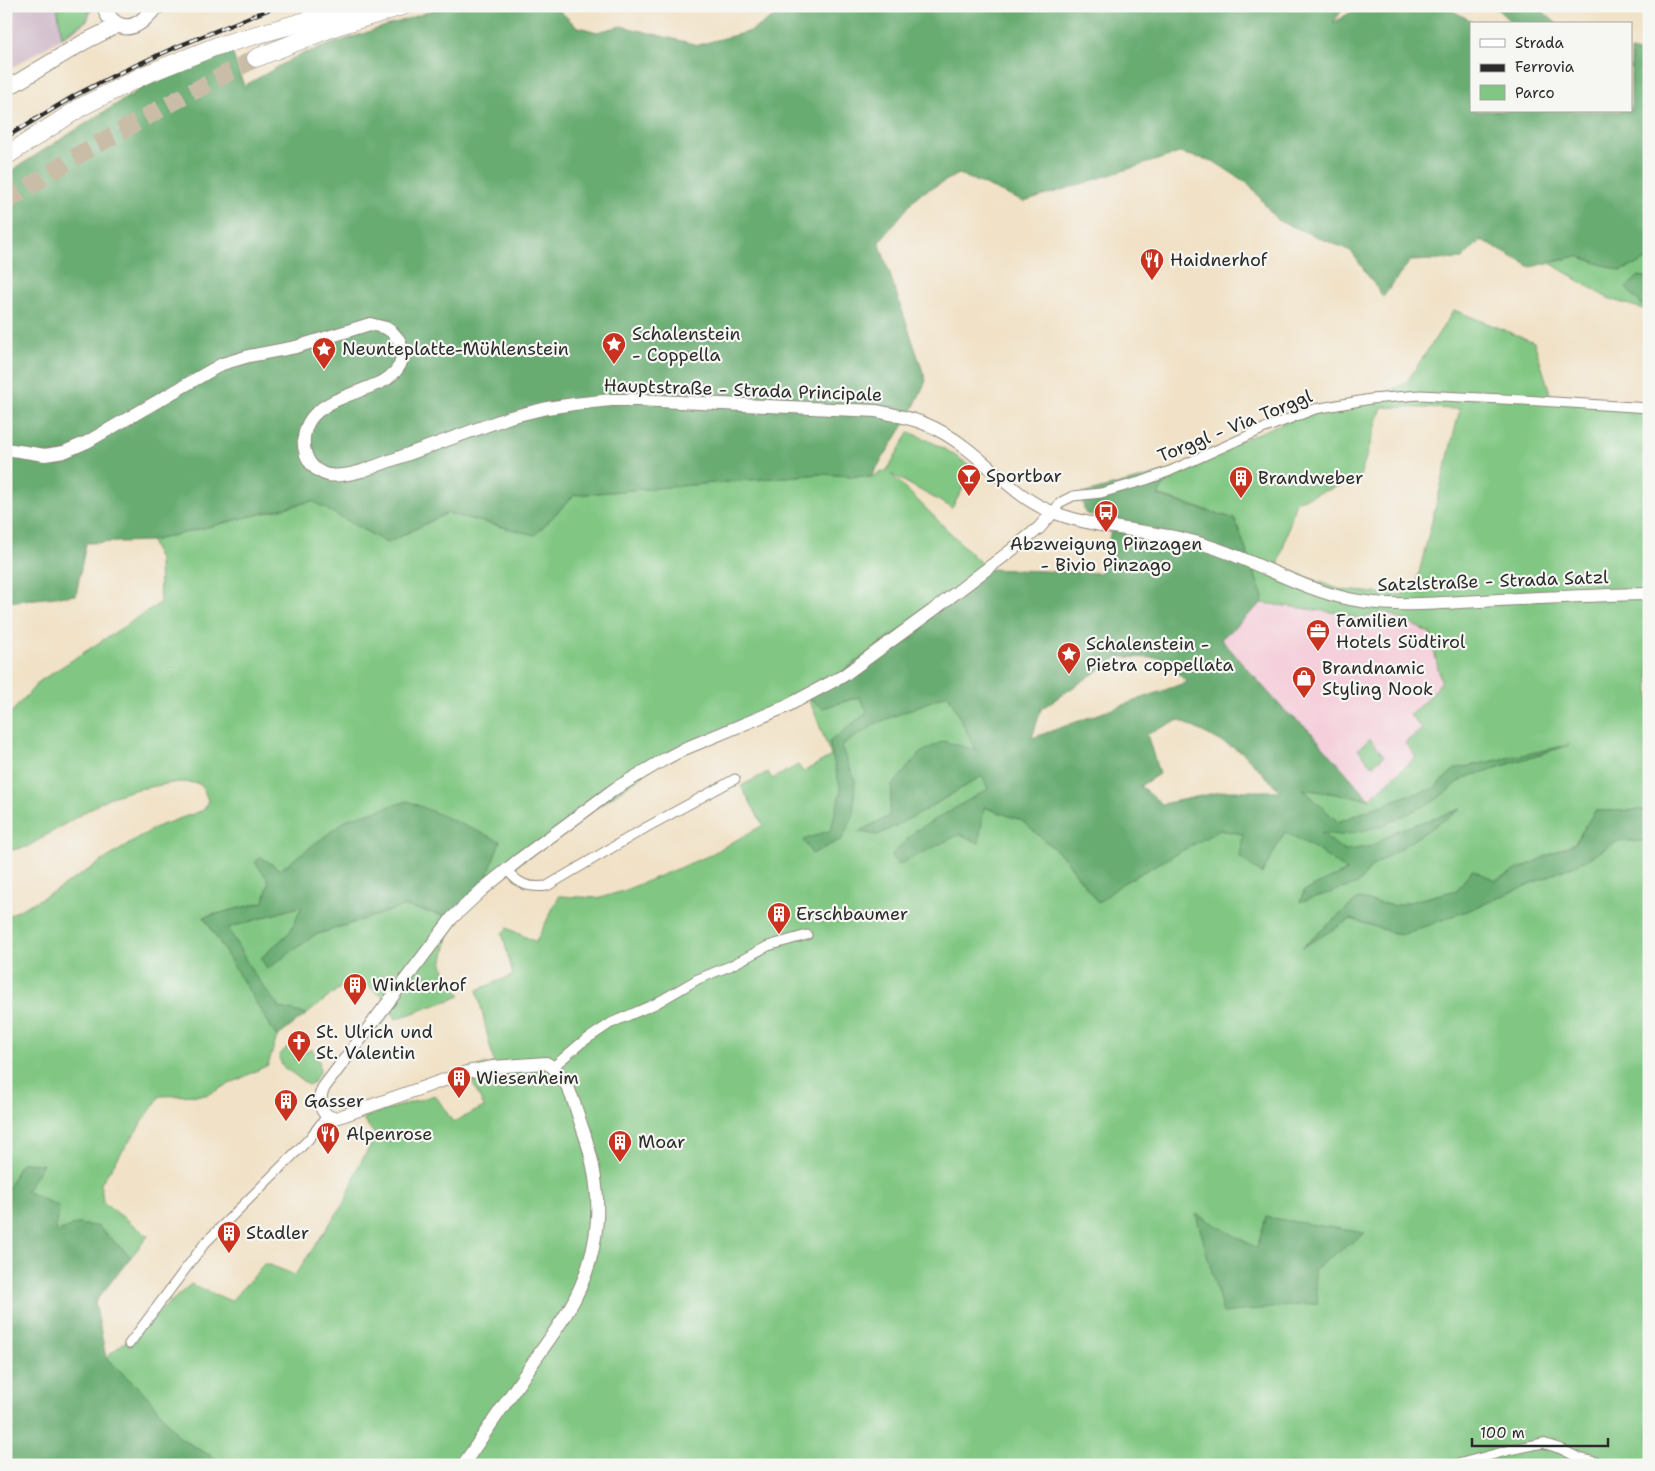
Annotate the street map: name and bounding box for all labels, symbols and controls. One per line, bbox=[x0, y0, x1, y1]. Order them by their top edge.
legend bbox=[1470, 22, 1632, 112]
text: Strada bbox=[1515, 33, 1564, 53]
text: Ferrovia bbox=[1515, 57, 1575, 77]
text: Parco bbox=[1515, 83, 1555, 103]
restaurant icon: Haidnerhof bbox=[1139, 247, 1165, 281]
place label: Haidnerhof bbox=[1170, 248, 1268, 272]
place label: Schalenstein - Coppella bbox=[632, 322, 741, 367]
place icon: Schalenstein - Coppella bbox=[601, 331, 627, 365]
place icon: Neunteplatte-Mühlenstein bbox=[311, 336, 337, 370]
place label: Neunteplatte-Mühlenstein bbox=[342, 337, 569, 361]
street label: Hauptstraße - Strada Principale bbox=[603, 373, 883, 407]
street label: Torggl - Via Torggl bbox=[1154, 384, 1316, 468]
bar icon: Sportbar bbox=[956, 463, 982, 497]
place label: Sportbar bbox=[986, 464, 1062, 488]
building icon: Brandweber bbox=[1228, 465, 1254, 499]
place label: Brandweber bbox=[1258, 466, 1364, 490]
bus stop icon: Abzweigung Pinzagen - Bivio Pinzago bbox=[1093, 499, 1119, 533]
place label: Abzweigung Pinzagen - Bivio Pinzago bbox=[1010, 532, 1202, 577]
street label: Satzlstraße - Strada Satzl bbox=[1377, 565, 1609, 597]
place label: Familien Hotels Südtirol bbox=[1336, 609, 1466, 654]
office icon: Familien Hotels Südtirol bbox=[1305, 618, 1331, 652]
place label: Schalenstein - Pietra coppellata bbox=[1086, 632, 1234, 677]
place icon: Schalenstein - Pietra coppellata bbox=[1056, 641, 1082, 675]
place label: Brandnamic Styling Nook bbox=[1322, 656, 1433, 701]
shop icon: Brandnamic Styling Nook bbox=[1291, 665, 1317, 699]
building icon: Erschbaumer bbox=[766, 901, 792, 935]
place label: Erschbaumer bbox=[796, 902, 908, 926]
building icon: Winklerhof bbox=[342, 972, 368, 1006]
place label: Winklerhof bbox=[372, 973, 467, 997]
place label: St. Ulrich und St. Valentin bbox=[316, 1020, 433, 1065]
church icon: St. Ulrich und St. Valentin bbox=[286, 1029, 312, 1063]
building icon: Wiesenheim bbox=[446, 1065, 472, 1099]
place label: Wiesenheim bbox=[476, 1066, 579, 1090]
building icon: Gasser bbox=[273, 1088, 299, 1122]
place label: Gasser bbox=[304, 1089, 364, 1113]
restaurant icon: Alpenrose bbox=[315, 1121, 341, 1155]
place label: Alpenrose bbox=[346, 1122, 433, 1146]
building icon: Moar bbox=[607, 1129, 633, 1163]
place label: Moar bbox=[638, 1130, 685, 1154]
building icon: Stadler bbox=[216, 1220, 242, 1254]
place label: Stadler bbox=[246, 1221, 309, 1245]
scale bar bbox=[1472, 1416, 1609, 1448]
text: 100 m bbox=[1480, 1423, 1525, 1443]

